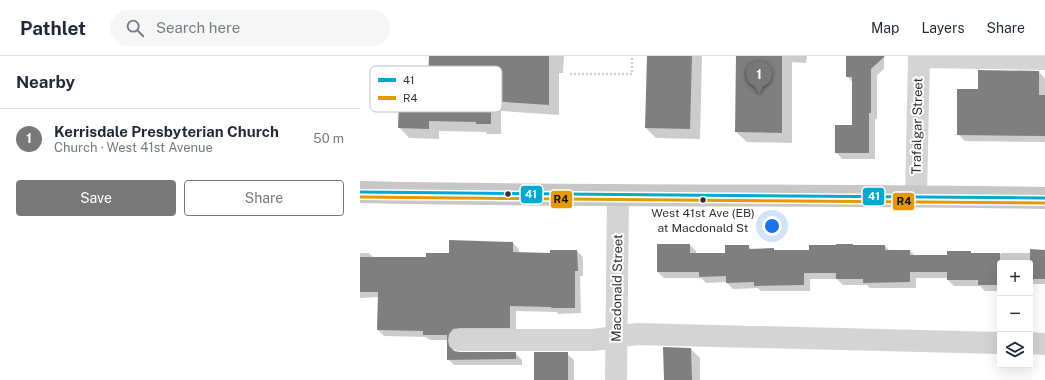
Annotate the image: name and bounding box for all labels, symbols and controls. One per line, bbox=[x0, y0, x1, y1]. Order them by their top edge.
search box bbox=[110, 10, 390, 46]
text: Pathlet bbox=[20, 17, 86, 39]
icon: search bbox=[124, 17, 146, 39]
text: Search here bbox=[156, 19, 240, 36]
text: Map bbox=[871, 20, 899, 36]
text: Layers bbox=[921, 20, 965, 36]
text: Share bbox=[987, 20, 1025, 36]
pin: 1 bbox=[746, 61, 772, 94]
legend bbox=[370, 66, 502, 112]
text: Nearby bbox=[16, 72, 75, 92]
text: 41 bbox=[403, 74, 414, 86]
street label: Trafalgar Street bbox=[909, 77, 925, 175]
text: R4 bbox=[403, 92, 417, 104]
text: Kerrisdale Presbyterian Church bbox=[54, 123, 279, 140]
text: 1 bbox=[26, 131, 32, 146]
text: 50 m bbox=[313, 131, 344, 146]
text: Church · West 41st Avenue bbox=[54, 140, 213, 155]
button: Save bbox=[16, 180, 176, 216]
button: Share bbox=[184, 180, 344, 216]
line badge: 41 bbox=[520, 185, 543, 204]
line badge: 41 bbox=[862, 187, 885, 206]
text: 41 bbox=[525, 188, 537, 200]
unlabelled marker bbox=[503, 189, 513, 199]
line badge: R4 bbox=[550, 190, 573, 209]
text: 41 bbox=[868, 190, 880, 202]
line badge: R4 bbox=[892, 192, 915, 211]
text: R4 bbox=[554, 193, 568, 205]
marker: West 41st Ave (EB) at Macdonald St bbox=[698, 195, 708, 205]
text: R4 bbox=[897, 195, 911, 207]
place label: West 41st Ave (EB) at Macdonald St bbox=[651, 206, 755, 235]
your location bbox=[762, 216, 782, 236]
street label: Macdonald Street bbox=[609, 234, 625, 342]
map controls bbox=[997, 260, 1033, 368]
button: + bbox=[997, 260, 1033, 296]
button: − bbox=[997, 296, 1033, 332]
button: layers bbox=[997, 332, 1033, 368]

